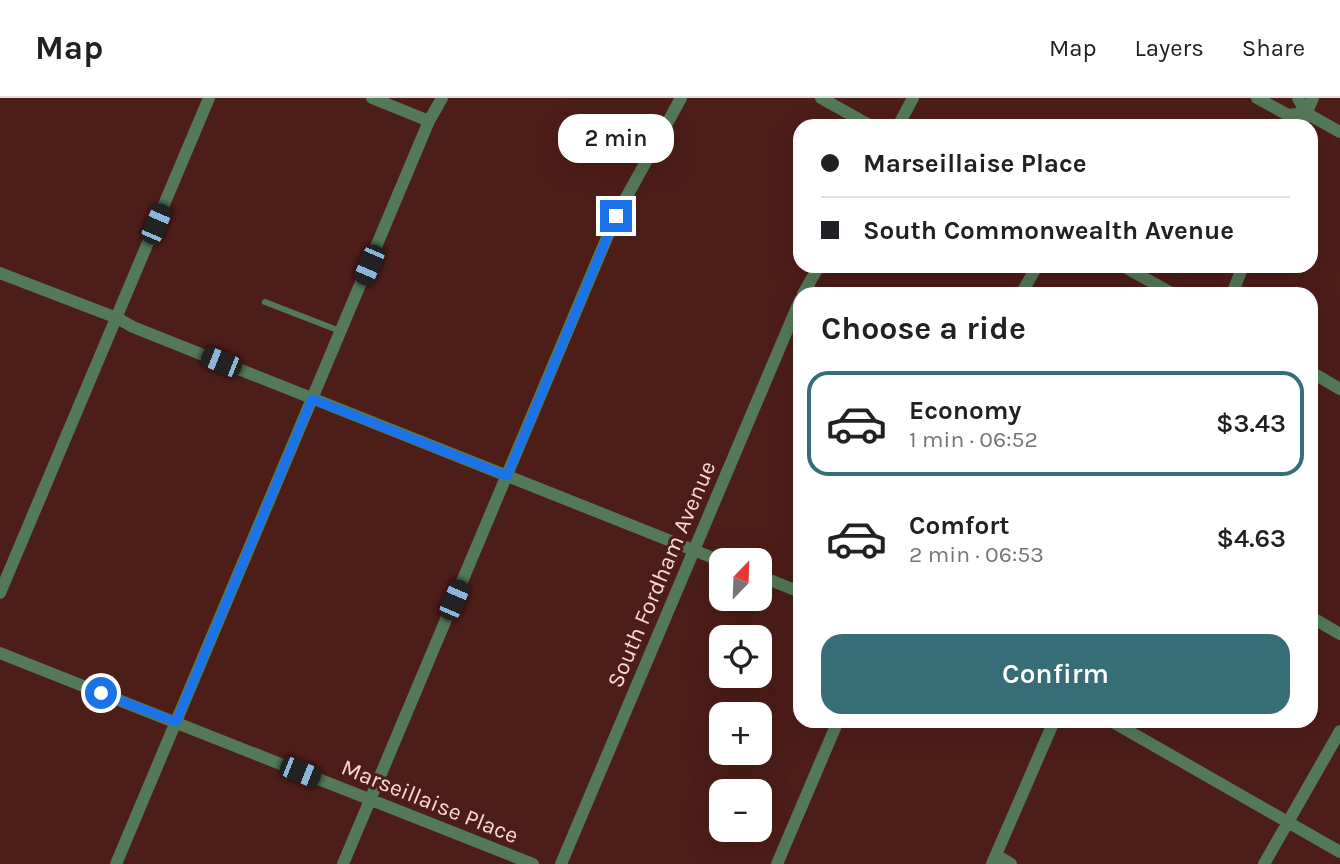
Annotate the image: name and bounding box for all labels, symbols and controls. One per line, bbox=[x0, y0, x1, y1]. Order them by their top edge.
text: Map bbox=[35, 29, 103, 67]
text: Map bbox=[1049, 34, 1097, 62]
text: Layers bbox=[1135, 34, 1204, 62]
text: Share bbox=[1242, 34, 1305, 62]
callout: 2 min bbox=[558, 115, 674, 164]
text: 2 min bbox=[585, 125, 647, 152]
text: Marseillaise Place bbox=[863, 148, 1087, 179]
route end bbox=[600, 200, 632, 232]
car bbox=[139, 201, 174, 247]
text: South Commonwealth Avenue bbox=[863, 215, 1234, 246]
car bbox=[352, 242, 387, 288]
text: Choose a ride bbox=[821, 310, 1026, 347]
car bbox=[198, 344, 245, 380]
icon: car bbox=[825, 392, 888, 455]
text: Economy bbox=[909, 395, 1021, 426]
text: $3.43 bbox=[1216, 408, 1286, 439]
text: 1 min · 06:52 bbox=[909, 426, 1038, 453]
street label: South Fordham Avenue bbox=[601, 457, 721, 692]
icon: car bbox=[825, 507, 888, 570]
text: Comfort bbox=[909, 510, 1010, 541]
text: $4.63 bbox=[1216, 523, 1286, 554]
text: 2 min · 06:53 bbox=[909, 541, 1044, 568]
north arrow bbox=[709, 548, 772, 611]
map controls bbox=[709, 548, 772, 842]
car bbox=[437, 577, 472, 623]
button: locate bbox=[709, 625, 772, 688]
button: Confirm bbox=[821, 634, 1290, 714]
route start bbox=[85, 677, 117, 709]
button: + bbox=[709, 702, 772, 765]
car bbox=[277, 754, 324, 790]
street label: Marseillaise Place bbox=[337, 754, 522, 849]
button: − bbox=[709, 779, 772, 842]

